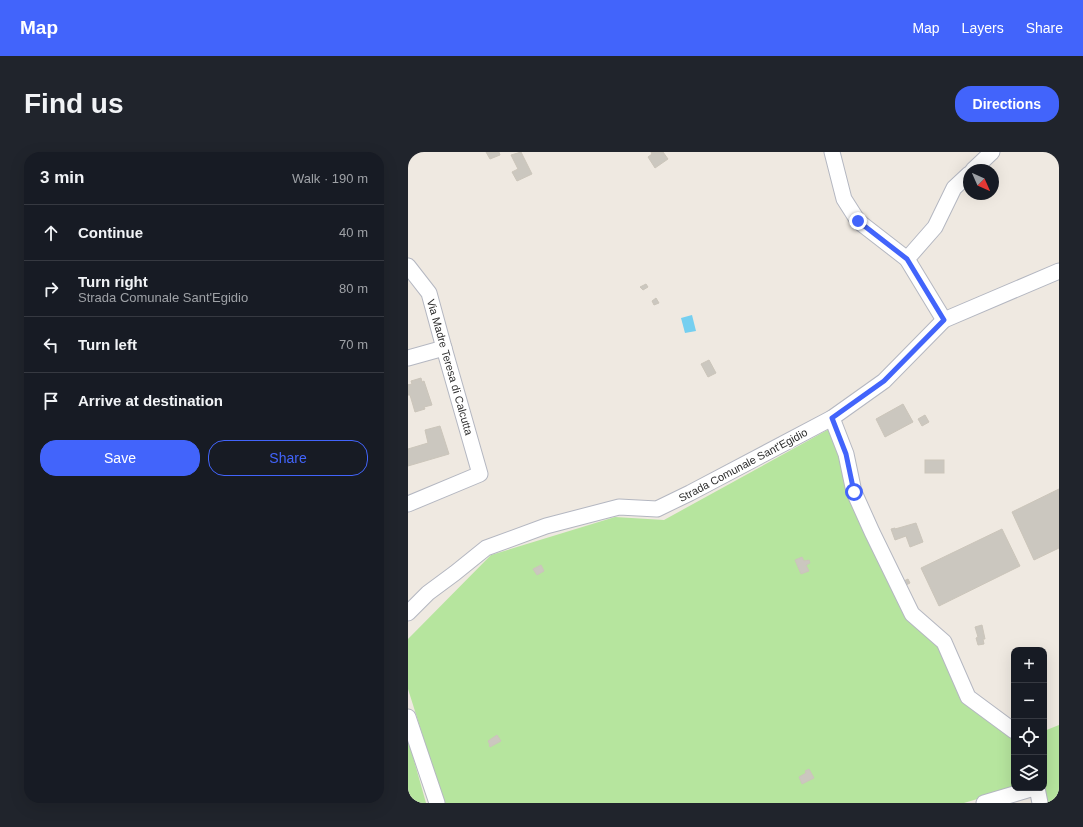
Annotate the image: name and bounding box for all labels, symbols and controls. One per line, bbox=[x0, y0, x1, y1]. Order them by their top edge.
text: Map bbox=[20, 17, 58, 38]
text: Map bbox=[912, 20, 940, 36]
text: Layers bbox=[962, 20, 1004, 36]
text: Share bbox=[1026, 20, 1063, 36]
button: Directions bbox=[955, 86, 1059, 122]
text: Find us bbox=[24, 88, 124, 119]
north arrow bbox=[963, 164, 999, 200]
text: 3 min bbox=[40, 168, 84, 187]
text: Walk · 190 m bbox=[292, 171, 368, 186]
route end bbox=[849, 212, 867, 230]
icon: ahead bbox=[40, 222, 62, 244]
text: Continue bbox=[78, 224, 143, 241]
text: 40 m bbox=[339, 225, 368, 240]
text: Turn right bbox=[78, 273, 148, 290]
icon: right bbox=[40, 278, 62, 300]
text: 80 m bbox=[339, 281, 368, 296]
text: Strada Comunale Sant'Egidio bbox=[78, 290, 248, 305]
street label: Via Madre Teresa di Calcutta bbox=[425, 298, 475, 437]
icon: left bbox=[40, 334, 62, 356]
text: Turn left bbox=[78, 336, 137, 353]
text: 70 m bbox=[339, 337, 368, 352]
icon: arrive bbox=[40, 390, 62, 412]
text: Arrive at destination bbox=[78, 392, 223, 409]
street label: Strada Comunale Sant'Egidio bbox=[677, 426, 809, 504]
button: Save bbox=[40, 440, 200, 476]
button: Share bbox=[208, 440, 368, 476]
route start bbox=[845, 483, 863, 501]
map controls bbox=[1011, 647, 1047, 791]
button: + bbox=[1011, 647, 1047, 683]
button: − bbox=[1011, 683, 1047, 719]
button: locate bbox=[1011, 719, 1047, 755]
button: layers bbox=[1011, 755, 1047, 791]

